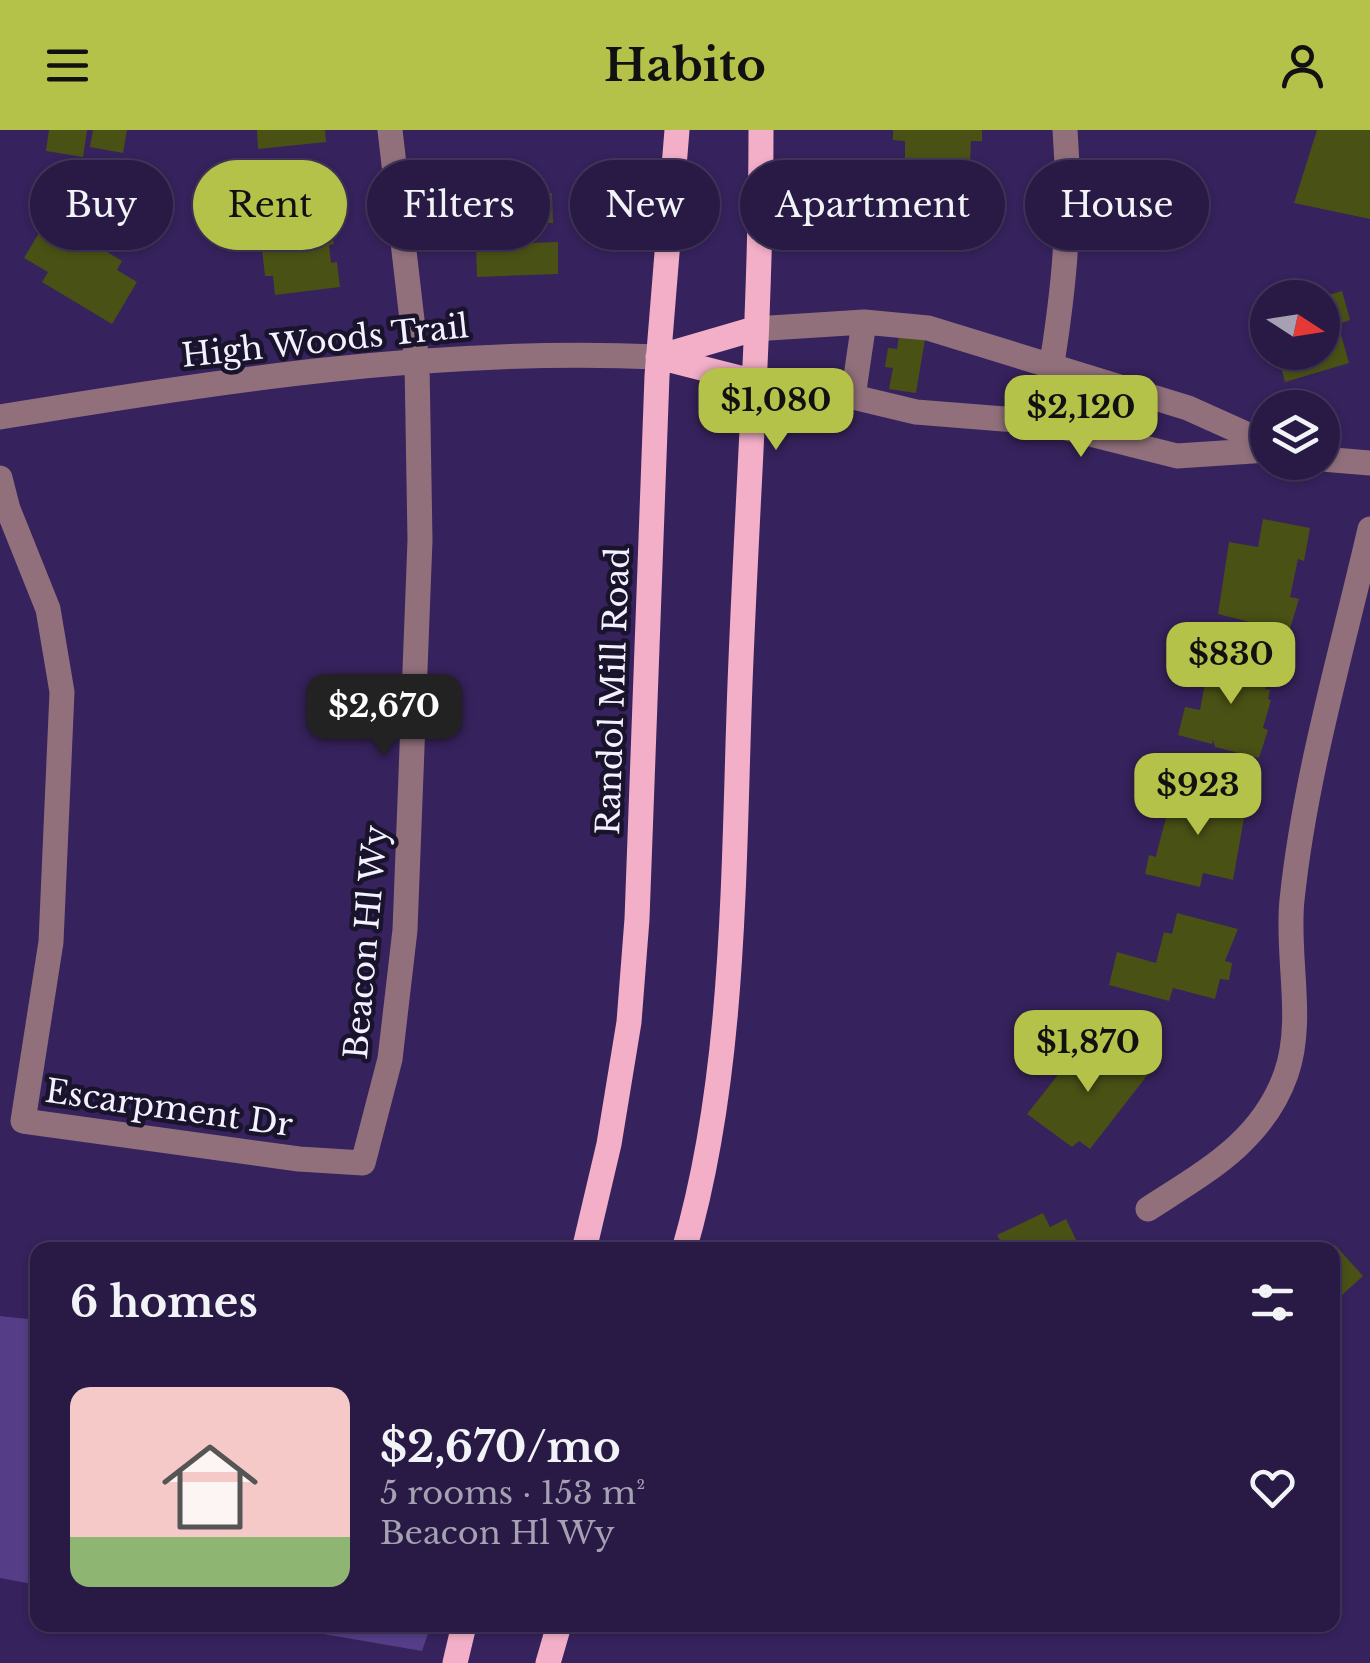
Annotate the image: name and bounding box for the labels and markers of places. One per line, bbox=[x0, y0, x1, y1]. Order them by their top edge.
pin: $1,080 bbox=[695, 368, 857, 453]
pin: $2,120 bbox=[1000, 375, 1162, 460]
pin: $830 bbox=[1172, 622, 1290, 707]
pin: $2,670 bbox=[303, 674, 465, 759]
pin: $923 bbox=[1139, 753, 1257, 838]
pin: $1,870 bbox=[1007, 1010, 1169, 1095]

